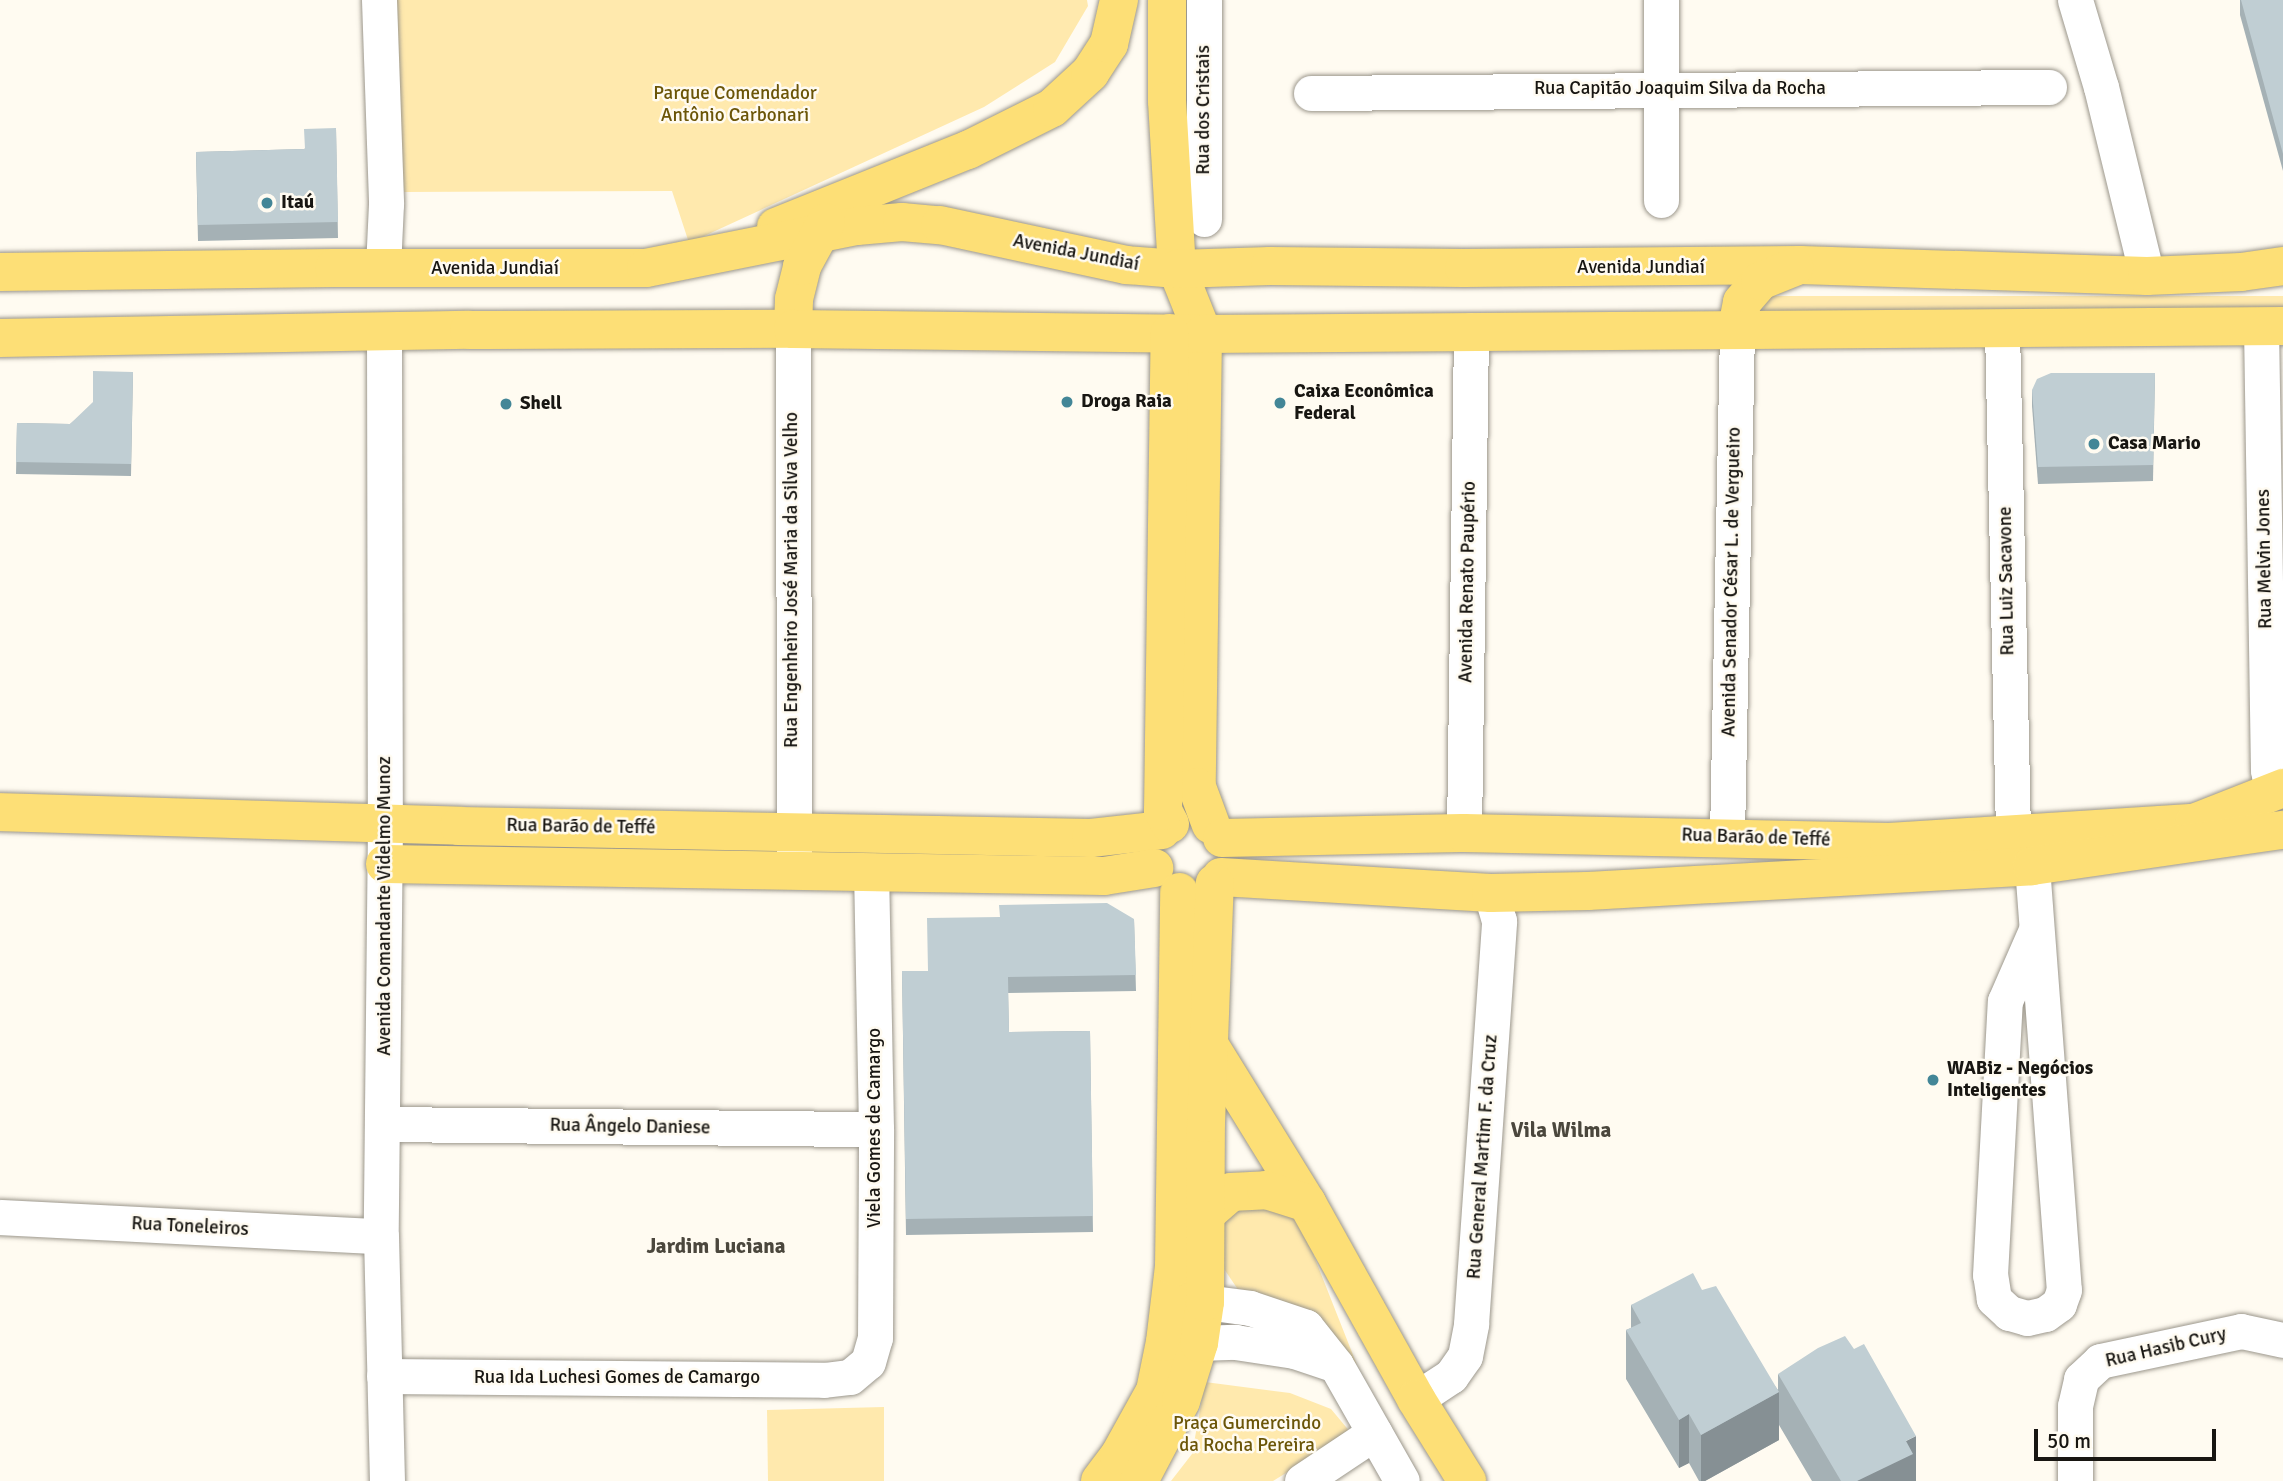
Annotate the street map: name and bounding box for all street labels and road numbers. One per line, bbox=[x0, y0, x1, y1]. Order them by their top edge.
street label: Rua dos Cristais bbox=[1193, 45, 1215, 175]
street label: Rua Capitão Joaquim Silva da Rocha bbox=[1534, 78, 1826, 100]
street label: Avenida Jundiaí bbox=[1011, 230, 1141, 276]
street label: Avenida Jundiaí bbox=[1577, 257, 1705, 279]
street label: Avenida Jundiaí bbox=[431, 258, 559, 280]
street label: Rua Engenheiro José Maria da Silva Velho bbox=[781, 412, 803, 748]
street label: Avenida Senador César L. de Vergueiro bbox=[1718, 427, 1746, 737]
street label: Avenida Renato Paupério bbox=[1455, 481, 1481, 683]
street label: Rua Melvin Jones bbox=[2252, 489, 2278, 629]
street label: Rua Luiz Sacavone bbox=[1994, 506, 2020, 656]
street label: Avenida Comandante Videlmo Munoz bbox=[374, 756, 396, 1056]
street label: Rua Barão de Teffé bbox=[506, 814, 656, 840]
street label: Rua Barão de Teffé bbox=[1681, 824, 1831, 852]
street label: Viela Gomes de Camargo bbox=[864, 1028, 886, 1228]
street label: Rua General Martim F. da Cruz bbox=[1463, 1034, 1503, 1280]
street label: Rua Ângelo Daniese bbox=[549, 1114, 711, 1140]
street label: Rua Toneleiros bbox=[131, 1213, 249, 1241]
street label: Rua Hasib Cury bbox=[2103, 1323, 2229, 1373]
street label: Rua Ida Luchesi Gomes de Camargo bbox=[474, 1367, 760, 1389]

